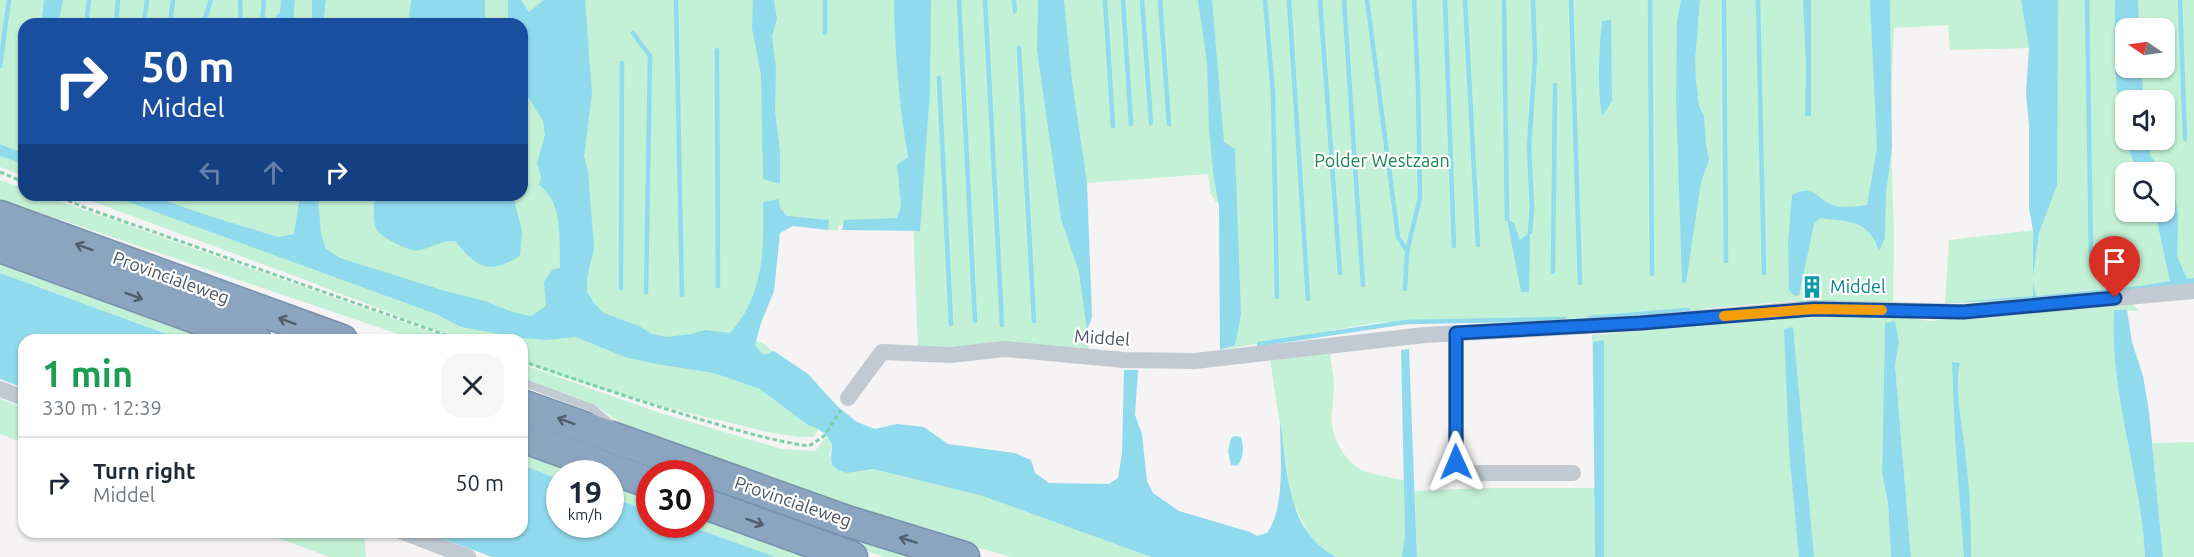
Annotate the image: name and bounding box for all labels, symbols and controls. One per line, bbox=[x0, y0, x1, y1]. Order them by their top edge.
north arrow bbox=[2115, 18, 2175, 78]
map controls bbox=[2115, 18, 2175, 222]
icon: right bbox=[42, 42, 120, 120]
text: 50 m bbox=[141, 43, 235, 90]
button: sound bbox=[2115, 90, 2175, 150]
text: Middel bbox=[141, 92, 225, 122]
park label: Polder Westzaan bbox=[1314, 150, 1450, 170]
icon: left bbox=[194, 156, 227, 189]
icon: ahead bbox=[257, 156, 290, 189]
icon: right bbox=[320, 156, 353, 189]
button: search bbox=[2115, 162, 2175, 222]
pin bbox=[2089, 236, 2140, 298]
one-way arrow bbox=[75, 240, 94, 251]
icon: arrive bbox=[2098, 245, 2131, 278]
street label: Provincialeweg bbox=[110, 247, 232, 307]
building icon: Middel bbox=[1799, 274, 1825, 300]
place label: Middel bbox=[1830, 276, 1886, 296]
one-way arrow bbox=[124, 291, 143, 302]
one-way arrow bbox=[278, 314, 297, 325]
street label: Middel bbox=[1074, 325, 1131, 349]
text: 1 min bbox=[42, 353, 133, 394]
button: close bbox=[441, 354, 504, 417]
text: 330 m · 12:39 bbox=[42, 396, 162, 419]
one-way arrow bbox=[557, 415, 575, 426]
position arrow bbox=[1424, 430, 1488, 494]
text: Turn right bbox=[93, 458, 195, 483]
speed limit sign: 30 bbox=[636, 460, 714, 538]
icon: right bbox=[42, 466, 75, 499]
text: 50 m bbox=[455, 470, 504, 495]
street label: Provincialeweg bbox=[732, 472, 854, 530]
text: 19 bbox=[568, 475, 602, 509]
text: Middel bbox=[93, 483, 155, 506]
text: km/h bbox=[568, 506, 602, 523]
one-way arrow bbox=[746, 517, 764, 528]
one-way arrow bbox=[899, 534, 918, 545]

